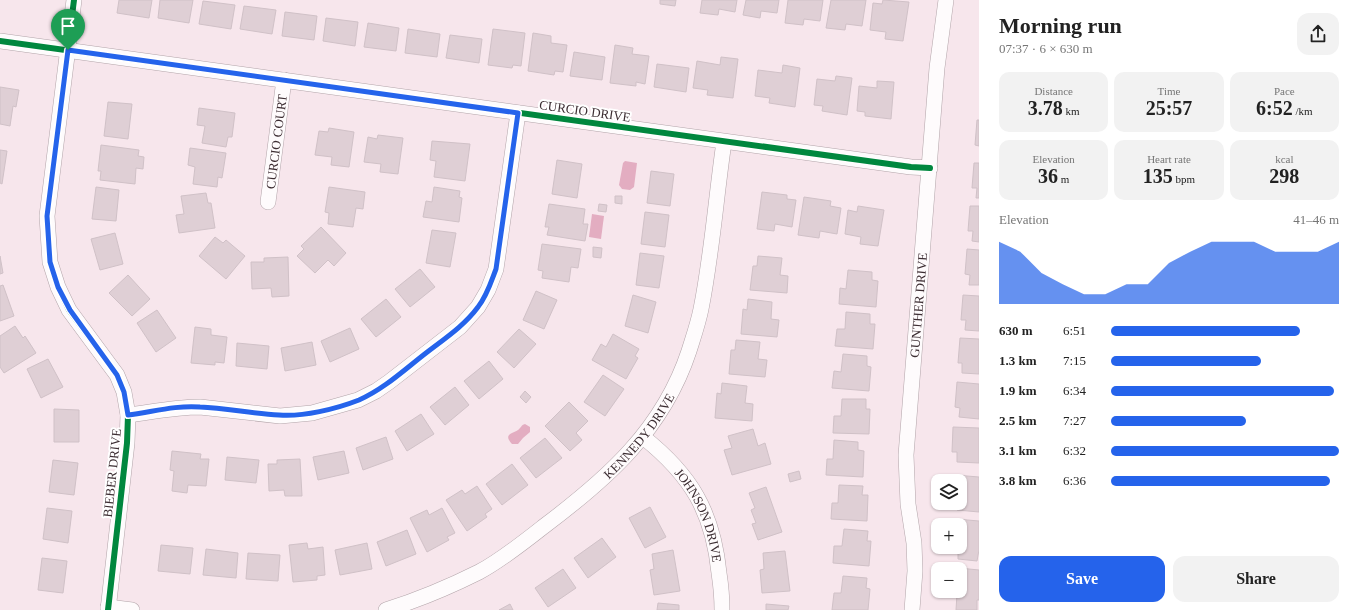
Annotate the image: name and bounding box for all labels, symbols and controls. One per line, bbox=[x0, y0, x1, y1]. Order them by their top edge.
pin bbox=[51, 9, 85, 50]
text: Morning run bbox=[999, 13, 1122, 38]
button: share bbox=[1297, 13, 1339, 55]
icon: arrive bbox=[57, 15, 79, 37]
text: 07:37 · 6 × 630 m bbox=[999, 41, 1093, 56]
text: Distance bbox=[1034, 85, 1073, 97]
text: Time bbox=[1158, 85, 1180, 97]
text: Pace bbox=[1274, 85, 1295, 97]
street label: CURCIO COURT bbox=[262, 93, 290, 190]
street label: CURCIO DRIVE bbox=[538, 97, 632, 125]
text: 3.78 bbox=[1028, 97, 1063, 119]
text: 25:57 bbox=[1146, 97, 1192, 119]
text: 6:52 bbox=[1256, 97, 1293, 119]
text: km bbox=[1063, 105, 1080, 117]
text: /km bbox=[1293, 105, 1313, 117]
text: Elevation bbox=[1033, 153, 1075, 165]
text: Heart rate bbox=[1147, 153, 1191, 165]
text: kcal bbox=[1275, 153, 1293, 165]
text: 36 bbox=[1038, 165, 1058, 187]
text: 135 bbox=[1143, 165, 1173, 187]
text: 298 bbox=[1269, 165, 1299, 187]
text: m bbox=[1058, 173, 1069, 185]
text: bpm bbox=[1173, 173, 1195, 185]
text: Elevation bbox=[999, 212, 1049, 227]
text: 41–46 m bbox=[1293, 212, 1339, 227]
street label: GUNTHER DRIVE bbox=[906, 252, 930, 358]
text: 630 m bbox=[999, 323, 1033, 338]
text: 6:51 bbox=[1063, 323, 1086, 338]
text: 1.3 km bbox=[999, 353, 1037, 368]
text: 7:15 bbox=[1063, 353, 1086, 368]
text: 1.9 km bbox=[999, 383, 1037, 398]
text: 6:34 bbox=[1063, 383, 1086, 398]
street label: KENNEDY DRIVE bbox=[600, 390, 677, 481]
text: 2.5 km bbox=[999, 413, 1037, 428]
text: 7:27 bbox=[1063, 413, 1086, 428]
street label: BIEBER DRIVE bbox=[100, 428, 124, 518]
text: 3.1 km bbox=[999, 443, 1037, 458]
text: 6:32 bbox=[1063, 443, 1086, 458]
street label: JOHNSON DRIVE bbox=[672, 465, 725, 563]
text: 3.8 km bbox=[999, 473, 1037, 488]
text: 6:36 bbox=[1063, 473, 1086, 488]
map controls bbox=[931, 474, 967, 598]
button: layers bbox=[931, 474, 967, 510]
button: + bbox=[931, 518, 967, 554]
button: Save bbox=[999, 556, 1165, 602]
button: Share bbox=[1173, 556, 1339, 602]
button: − bbox=[931, 562, 967, 598]

